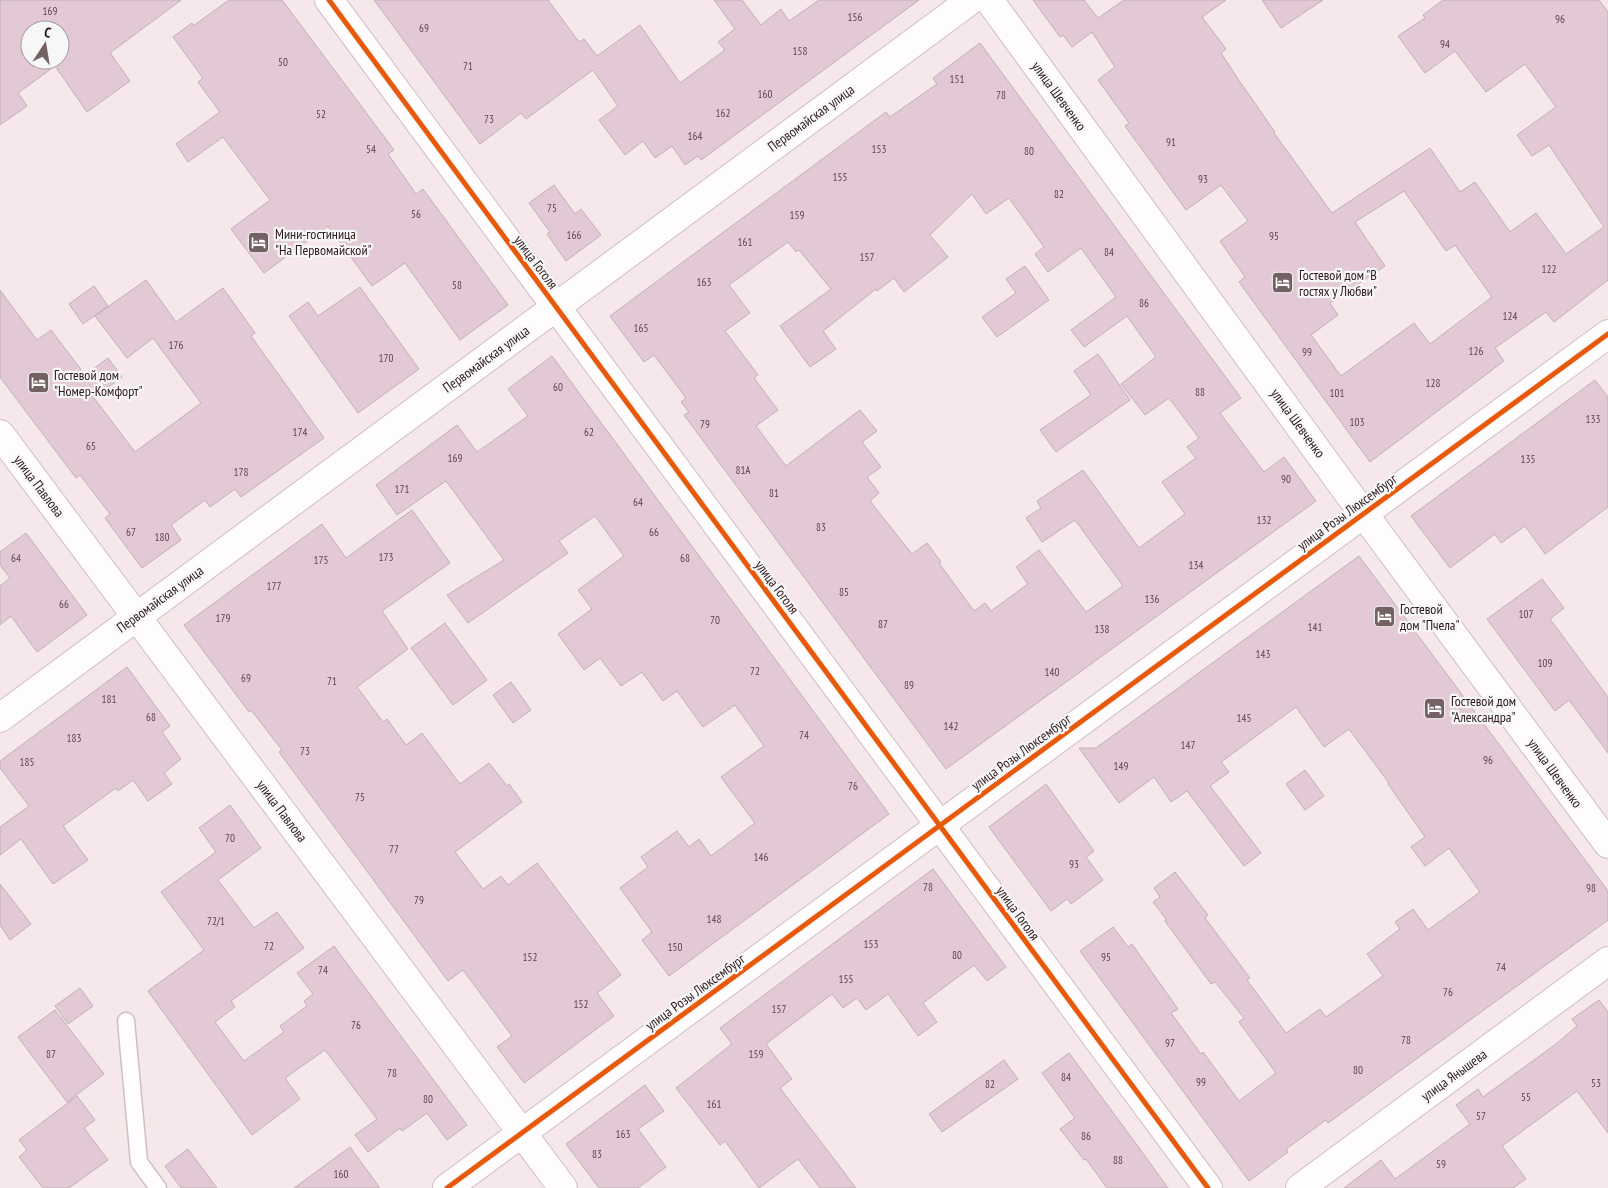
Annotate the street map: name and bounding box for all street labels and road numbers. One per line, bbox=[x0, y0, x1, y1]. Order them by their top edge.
street label: улица Шевченко bbox=[1028, 58, 1090, 134]
street label: Первомайская улица bbox=[764, 80, 858, 156]
street label: улица Гоголя bbox=[510, 232, 562, 292]
street label: Первомайская улица bbox=[439, 321, 533, 397]
street label: улица Шевченко bbox=[1267, 385, 1329, 461]
street label: улица Павлова bbox=[10, 451, 68, 521]
street label: улица Розы Люксембург bbox=[1294, 469, 1401, 554]
street label: улица Гоголя bbox=[751, 557, 803, 617]
street label: Первомайская улица bbox=[113, 561, 207, 637]
street label: улица Розы Люксембург bbox=[968, 709, 1075, 794]
street label: улица Шевченко bbox=[1524, 735, 1586, 811]
street label: улица Павлова bbox=[253, 776, 311, 846]
street label: улица Гоголя bbox=[992, 882, 1044, 944]
street label: улица Розы Люксембург bbox=[642, 949, 749, 1034]
street label: улица Янышева bbox=[1418, 1045, 1490, 1105]

